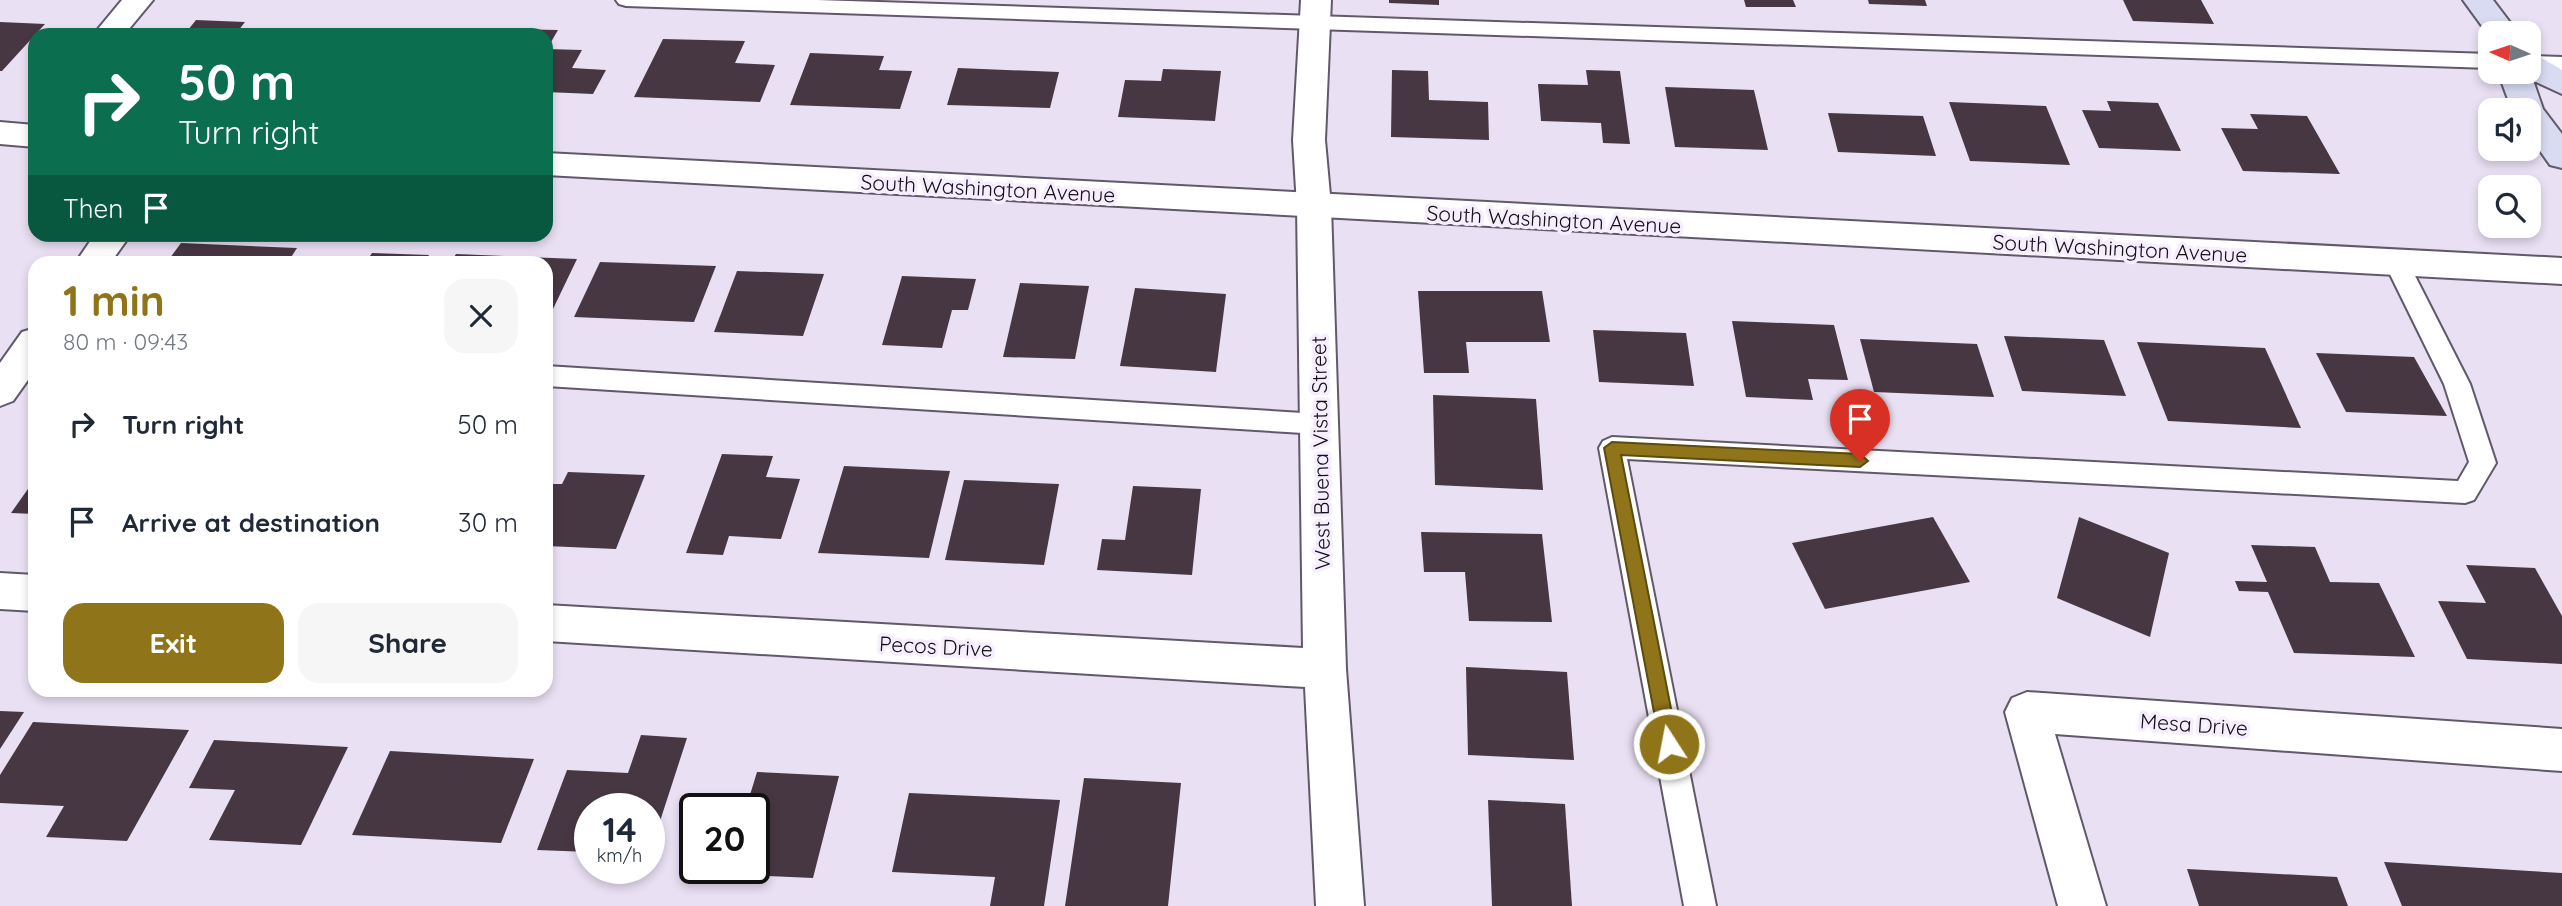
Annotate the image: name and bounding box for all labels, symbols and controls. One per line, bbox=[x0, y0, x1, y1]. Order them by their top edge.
north arrow bbox=[2478, 21, 2541, 84]
map controls bbox=[2478, 21, 2541, 238]
text: 50 m bbox=[178, 51, 295, 112]
icon: right bbox=[63, 56, 154, 147]
button: sound bbox=[2478, 98, 2541, 161]
text: Turn right bbox=[178, 112, 319, 152]
street label: South Washington Avenue bbox=[860, 168, 1116, 208]
button: search bbox=[2478, 175, 2541, 238]
icon: arrive bbox=[137, 189, 175, 227]
text: Then bbox=[63, 192, 123, 225]
street label: South Washington Avenue bbox=[1426, 199, 1682, 239]
street label: South Washington Avenue bbox=[1992, 228, 2248, 268]
text: 1 min bbox=[63, 274, 165, 327]
button: close bbox=[444, 279, 518, 353]
text: 80 m · 09:43 bbox=[63, 327, 188, 356]
street label: West Buena Vista Street bbox=[1305, 336, 1335, 570]
pin bbox=[1830, 389, 1890, 461]
icon: arrive bbox=[1841, 400, 1879, 438]
icon: right bbox=[63, 405, 101, 443]
text: Turn right bbox=[122, 408, 244, 441]
text: 50 m bbox=[458, 408, 518, 441]
icon: arrive bbox=[63, 503, 101, 541]
text: Arrive at destination bbox=[122, 506, 380, 539]
text: 30 m bbox=[458, 506, 518, 539]
button: Exit bbox=[63, 603, 284, 683]
button: Share bbox=[298, 603, 518, 683]
street label: Pecos Drive bbox=[878, 630, 994, 662]
position arrow bbox=[1632, 707, 1706, 781]
street label: Mesa Drive bbox=[2139, 707, 2249, 741]
speed limit sign: 20 bbox=[679, 793, 770, 884]
text: 14 bbox=[602, 807, 637, 851]
text: km/h bbox=[597, 844, 642, 867]

